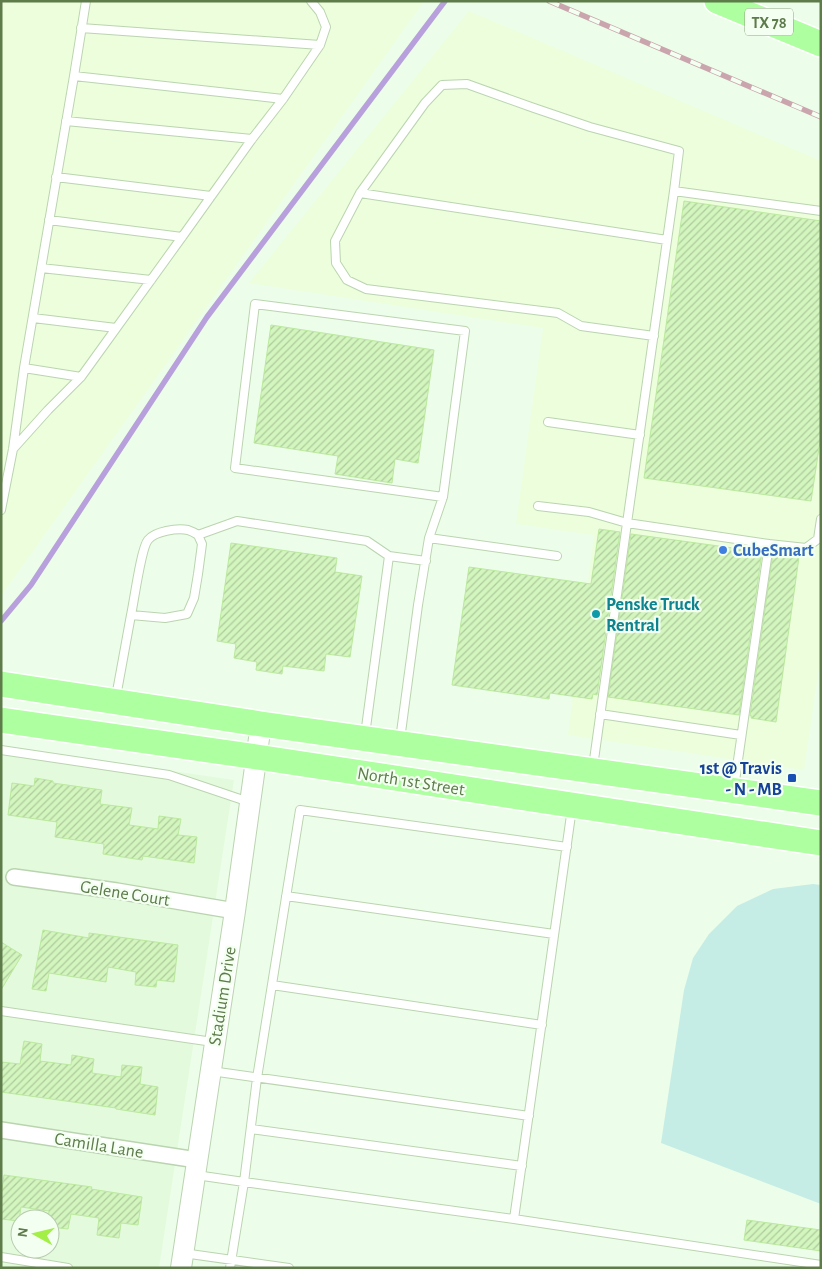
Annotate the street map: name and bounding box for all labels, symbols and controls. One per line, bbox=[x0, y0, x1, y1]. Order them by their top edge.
road number: TX 78 bbox=[745, 8, 793, 36]
place label: CubeSmart bbox=[733, 542, 814, 560]
marker: CubeSmart bbox=[717, 544, 729, 556]
place label: Penske Truck Rentral bbox=[606, 596, 700, 635]
marker: Penske Truck Rentral bbox=[590, 608, 602, 620]
place label: 1st @ Travis - N - MB bbox=[700, 760, 782, 799]
street label: North 1st Street bbox=[356, 765, 466, 799]
marker: 1st @ Travis - N - MB bbox=[786, 772, 798, 784]
street label: Gelene Court bbox=[79, 878, 171, 910]
street label: Stadium Drive bbox=[206, 945, 240, 1047]
street label: Camilla Lane bbox=[53, 1130, 145, 1162]
north arrow bbox=[10, 1209, 60, 1259]
text: N bbox=[16, 1227, 31, 1238]

